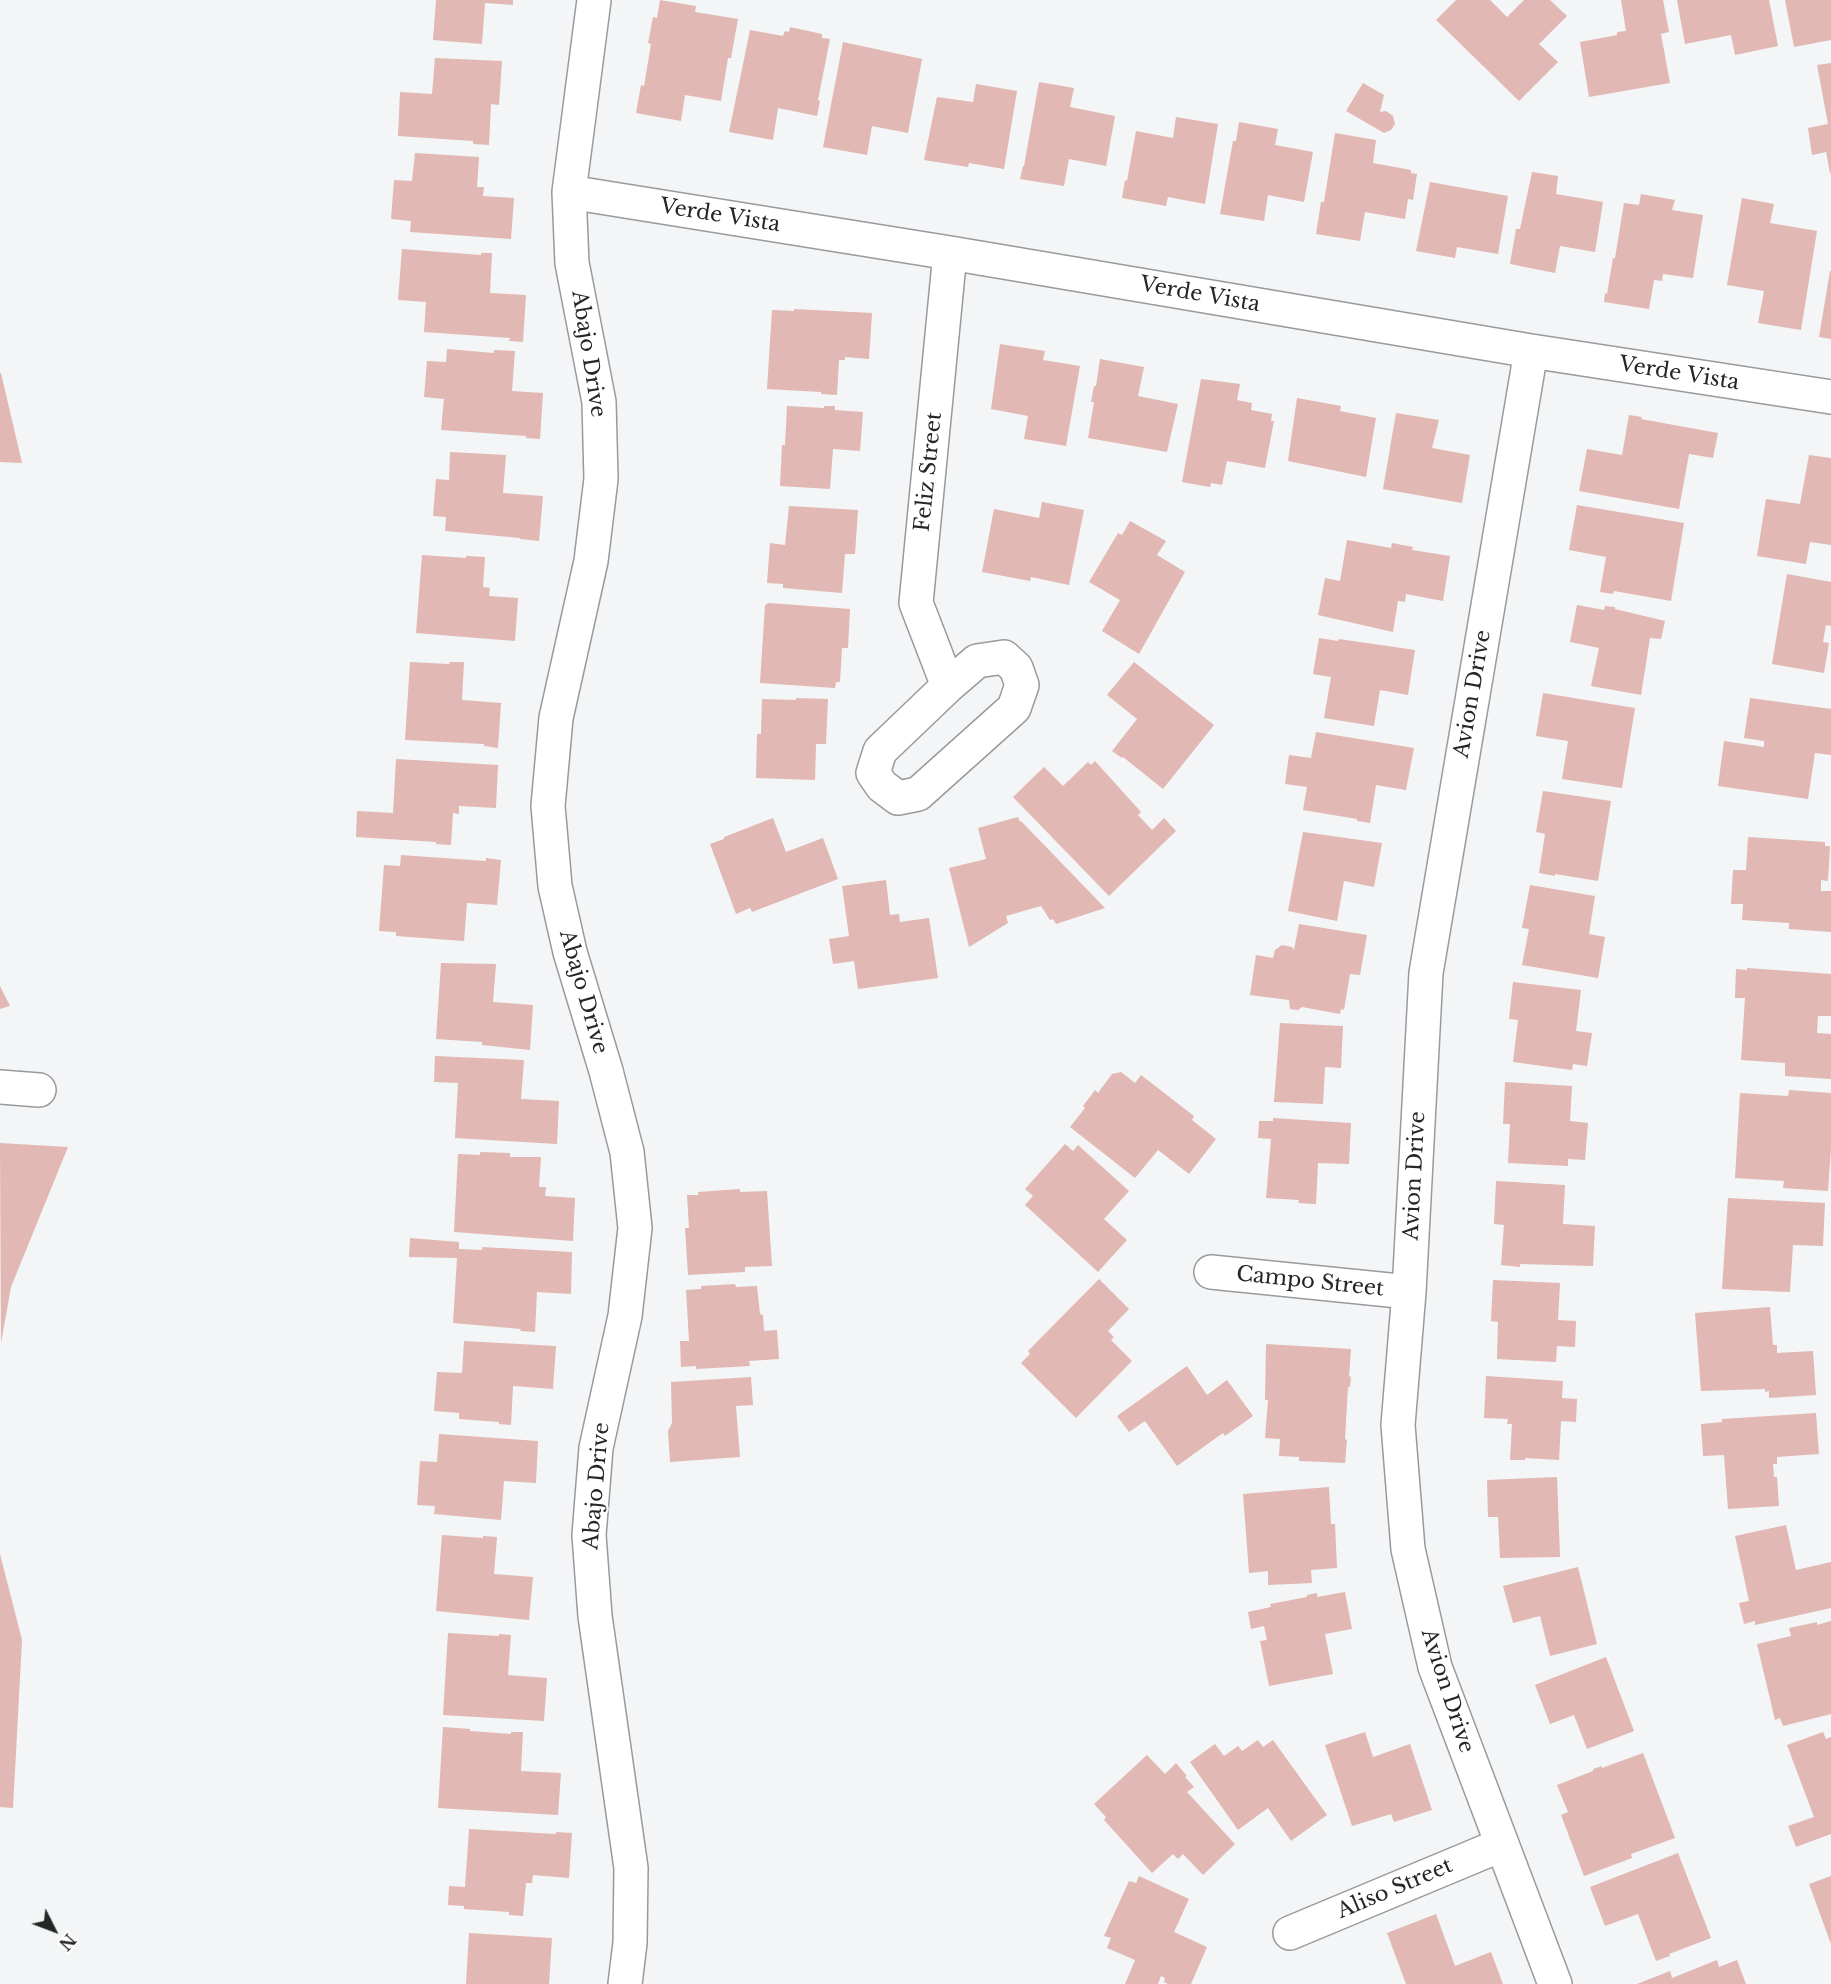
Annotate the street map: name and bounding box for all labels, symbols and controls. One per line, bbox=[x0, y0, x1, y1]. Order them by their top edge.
street label: Verde Vista bbox=[658, 194, 782, 238]
street label: Verde Vista bbox=[1138, 272, 1262, 318]
street label: Abajo Drive bbox=[566, 289, 610, 419]
street label: Verde Vista bbox=[1617, 352, 1741, 396]
street label: Feliz Street bbox=[910, 411, 948, 533]
street label: Avion Drive bbox=[1449, 628, 1497, 760]
street label: Abajo Drive bbox=[553, 927, 613, 1057]
street label: Avion Drive bbox=[1399, 1111, 1431, 1241]
street label: Campo Street bbox=[1235, 1262, 1385, 1302]
street label: Abajo Drive bbox=[579, 1421, 615, 1551]
street label: Avion Drive bbox=[1415, 1626, 1479, 1756]
street label: Aliso Street bbox=[1334, 1853, 1456, 1925]
north arrow bbox=[24, 1900, 84, 1960]
text: N bbox=[55, 1930, 80, 1954]

